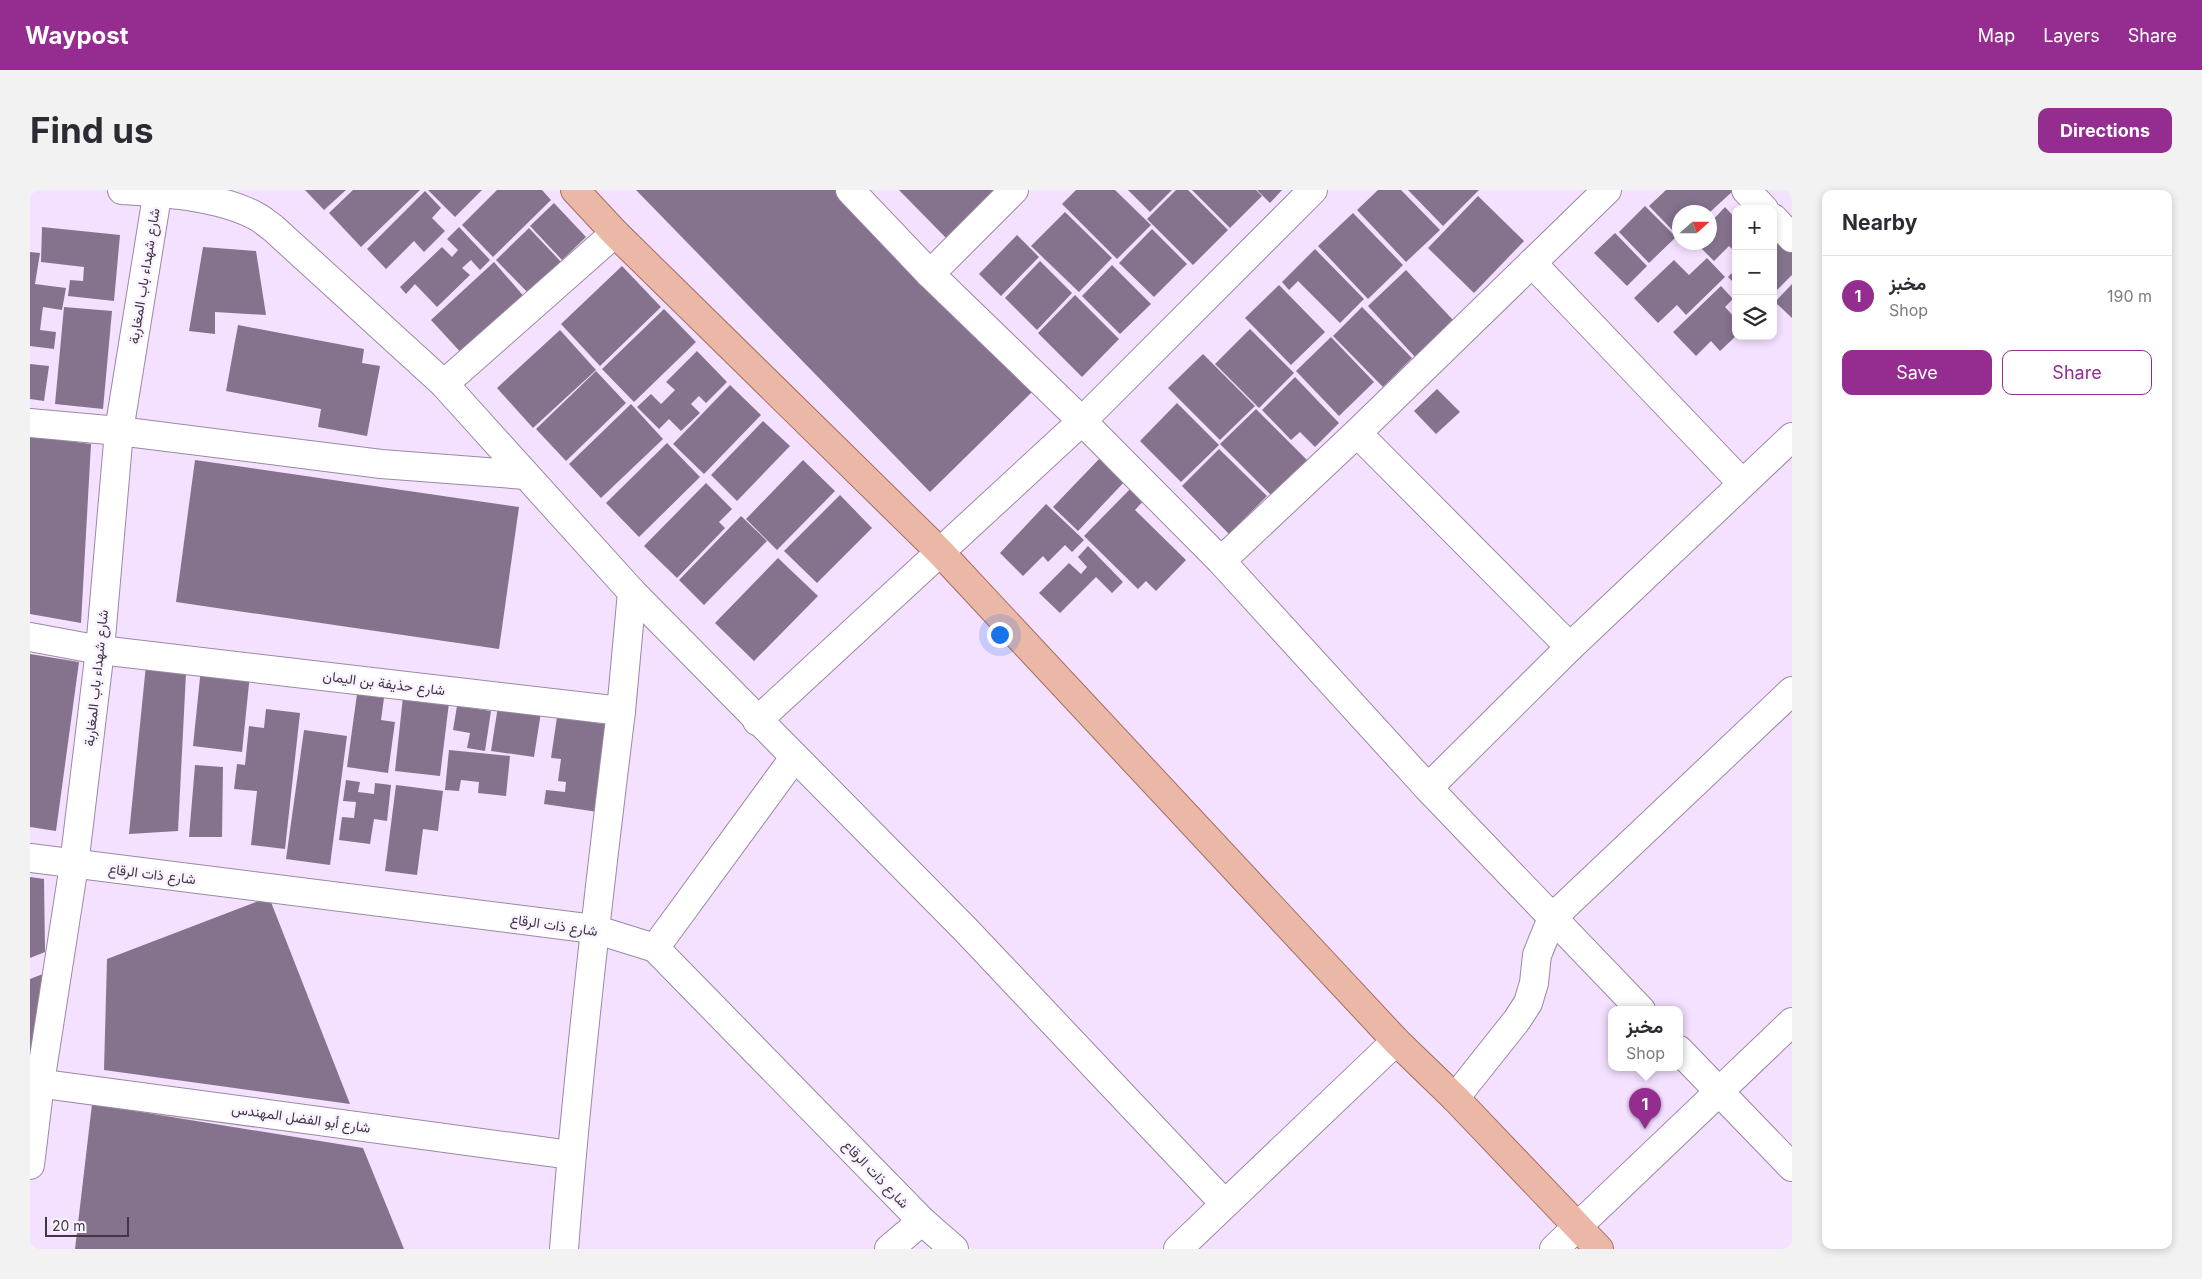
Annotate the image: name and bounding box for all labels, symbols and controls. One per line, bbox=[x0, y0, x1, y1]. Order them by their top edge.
text: Waypost bbox=[25, 21, 129, 50]
text: Map bbox=[1978, 25, 2015, 46]
text: Layers bbox=[2043, 25, 2100, 46]
text: Share bbox=[2128, 25, 2177, 46]
button: Directions bbox=[2038, 108, 2172, 153]
text: Find us bbox=[30, 109, 154, 151]
north arrow bbox=[1672, 205, 1717, 250]
map controls bbox=[1732, 205, 1777, 340]
button: + bbox=[1732, 205, 1777, 250]
street label: شارع شهداء باب المغاربة bbox=[124, 207, 166, 345]
text: Nearby bbox=[1842, 210, 1917, 235]
button: − bbox=[1732, 250, 1777, 295]
text: مخبز bbox=[1889, 272, 1926, 295]
text: 1 bbox=[1855, 286, 1861, 306]
text: 190 m bbox=[2107, 286, 2152, 306]
button: layers bbox=[1732, 295, 1777, 340]
text: Shop bbox=[1889, 300, 1928, 320]
button: Save bbox=[1842, 350, 1992, 395]
button: Share bbox=[2002, 350, 2152, 395]
street label: شارع شهداء باب المغاربة bbox=[80, 609, 114, 747]
your location bbox=[987, 622, 1013, 648]
street label: شارع حذيفة بن اليمان bbox=[322, 667, 446, 701]
street label: شارع ذات الرقاع bbox=[107, 860, 197, 890]
street label: شارع ذات الرقاع bbox=[509, 910, 599, 942]
popup bbox=[1608, 1006, 1683, 1071]
text: مخبز bbox=[1626, 1015, 1663, 1038]
text: Shop bbox=[1626, 1043, 1665, 1063]
pin: 1 bbox=[1629, 1088, 1661, 1129]
street label: شارع أبو الفضل المهندس bbox=[230, 1099, 372, 1139]
street label: شارع ذات الرقاع bbox=[838, 1136, 913, 1213]
scale bar bbox=[45, 1214, 129, 1237]
text: 20 m bbox=[52, 1217, 86, 1234]

